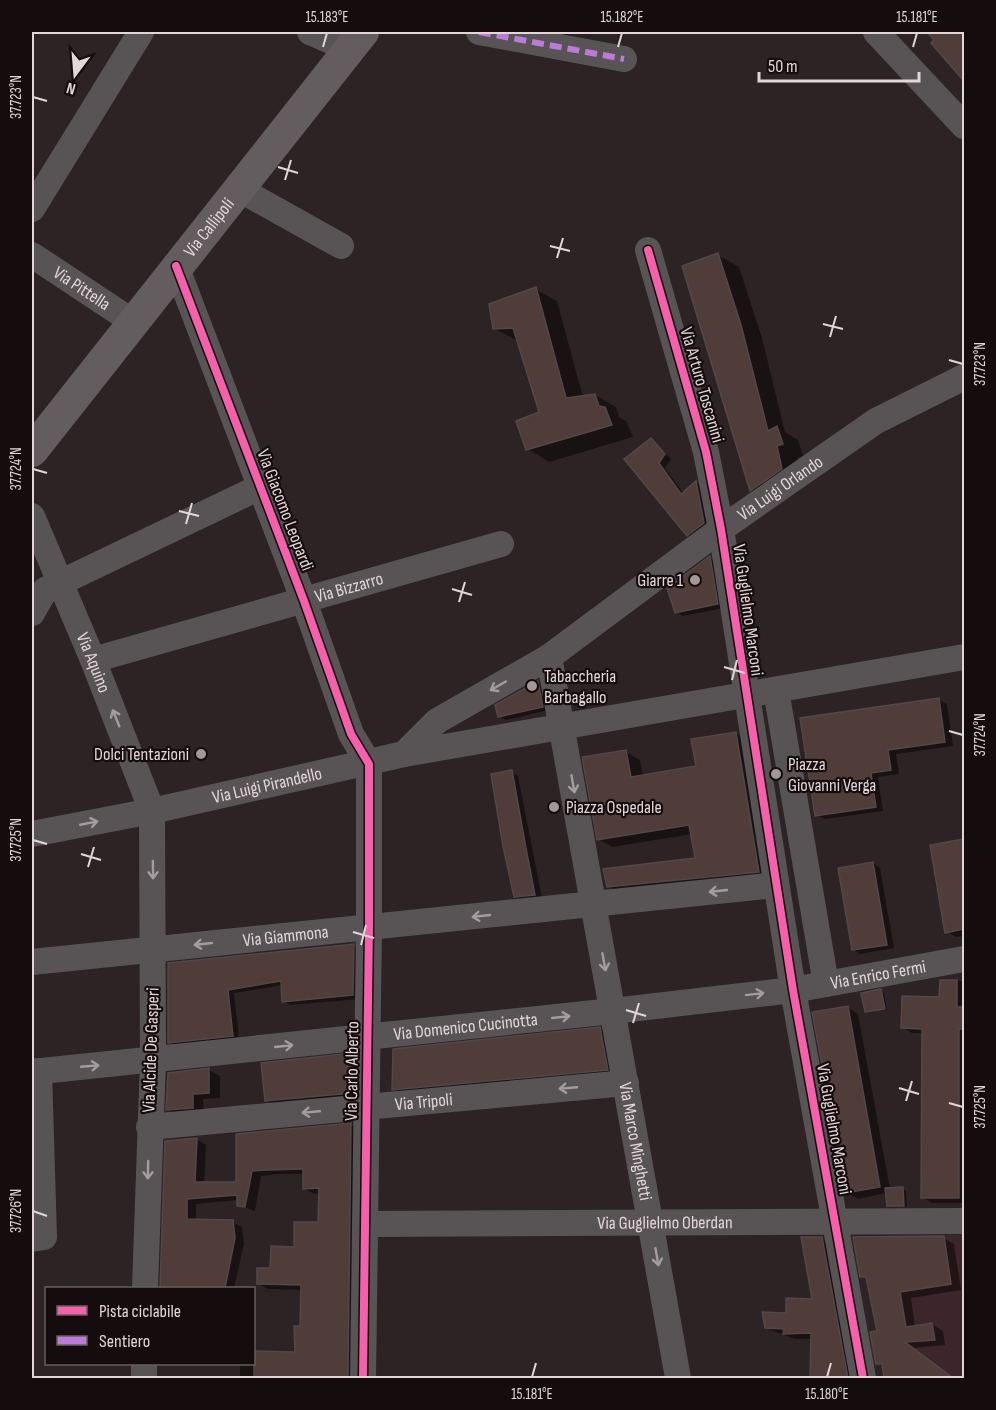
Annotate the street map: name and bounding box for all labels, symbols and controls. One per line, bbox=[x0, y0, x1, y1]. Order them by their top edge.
text: 15.183°E bbox=[306, 8, 348, 27]
text: 15.182°E bbox=[600, 8, 644, 27]
text: 15.181°E bbox=[896, 8, 938, 27]
north arrow bbox=[45, 45, 105, 105]
scale bar bbox=[759, 45, 920, 83]
text: 50 m bbox=[768, 56, 798, 77]
text: 37.723°N bbox=[7, 75, 26, 119]
text: N bbox=[65, 78, 78, 98]
street label: Via Callipoli bbox=[179, 194, 238, 261]
street label: Via Pittella bbox=[50, 262, 115, 315]
street label: Via Arturo Toscanini bbox=[676, 325, 728, 445]
text: 37.723°N bbox=[971, 342, 990, 386]
street label: Via Giacomo Leopardi bbox=[252, 446, 318, 574]
text: 37.724°N bbox=[7, 447, 26, 491]
street label: Via Luigi Orlando bbox=[733, 451, 827, 525]
street label: Via Guglielmo Marconi bbox=[728, 543, 768, 677]
street label: Via Bizzarro bbox=[312, 568, 385, 607]
place label: Giarre 1 bbox=[637, 570, 684, 591]
marker: Giarre 1 bbox=[688, 573, 702, 587]
street label: Via Aquino bbox=[72, 629, 115, 696]
place label: Tabaccheria Barbagallo bbox=[544, 666, 616, 708]
marker: Tabaccheria Barbagallo bbox=[525, 679, 539, 693]
one-way arrow bbox=[490, 680, 507, 692]
one-way arrow bbox=[110, 709, 121, 727]
text: 37.724°N bbox=[971, 713, 990, 757]
place label: Dolci Tentazioni bbox=[94, 744, 189, 765]
marker: Dolci Tentazioni bbox=[194, 747, 208, 761]
place label: Piazza Giovanni Verga bbox=[788, 754, 876, 796]
street label: Via Luigi Pirandello bbox=[210, 762, 324, 808]
marker: Piazza Giovanni Verga bbox=[769, 767, 783, 781]
one-way arrow bbox=[568, 774, 579, 794]
place label: Piazza Ospedale bbox=[566, 797, 662, 818]
marker: Piazza Ospedale bbox=[547, 800, 561, 814]
one-way arrow bbox=[79, 817, 98, 828]
text: 37.725°N bbox=[7, 818, 26, 862]
one-way arrow bbox=[147, 859, 158, 879]
one-way arrow bbox=[709, 886, 729, 897]
one-way arrow bbox=[471, 911, 491, 922]
street label: Via Giammona bbox=[242, 921, 329, 951]
one-way arrow bbox=[194, 939, 214, 950]
one-way arrow bbox=[599, 951, 610, 971]
street label: Via Enrico Fermi bbox=[829, 956, 927, 993]
street label: Via Alcide De Gasperi bbox=[138, 987, 164, 1113]
one-way arrow bbox=[744, 988, 764, 999]
street label: Via Domenico Cucinotta bbox=[393, 1008, 539, 1044]
one-way arrow bbox=[551, 1011, 571, 1022]
street label: Via Carlo Alberto bbox=[341, 1021, 363, 1121]
one-way arrow bbox=[273, 1040, 293, 1051]
one-way arrow bbox=[79, 1060, 99, 1071]
street label: Via Guglielmo Marconi bbox=[812, 1062, 856, 1196]
street label: Via Marco Minghetti bbox=[615, 1081, 657, 1202]
one-way arrow bbox=[558, 1083, 578, 1094]
text: 37.725°N bbox=[971, 1085, 990, 1129]
street label: Via Tripoli bbox=[394, 1089, 454, 1115]
one-way arrow bbox=[301, 1107, 321, 1118]
one-way arrow bbox=[142, 1159, 154, 1179]
text: 37.726°N bbox=[7, 1189, 26, 1233]
street label: Via Guglielmo Oberdan bbox=[597, 1212, 733, 1233]
one-way arrow bbox=[652, 1247, 663, 1266]
legend bbox=[45, 1287, 255, 1365]
text: Pista ciclabile bbox=[99, 1301, 181, 1322]
text: Sentiero bbox=[99, 1331, 150, 1352]
text: 15.181°E bbox=[511, 1385, 553, 1404]
text: 15.180°E bbox=[805, 1385, 849, 1404]

